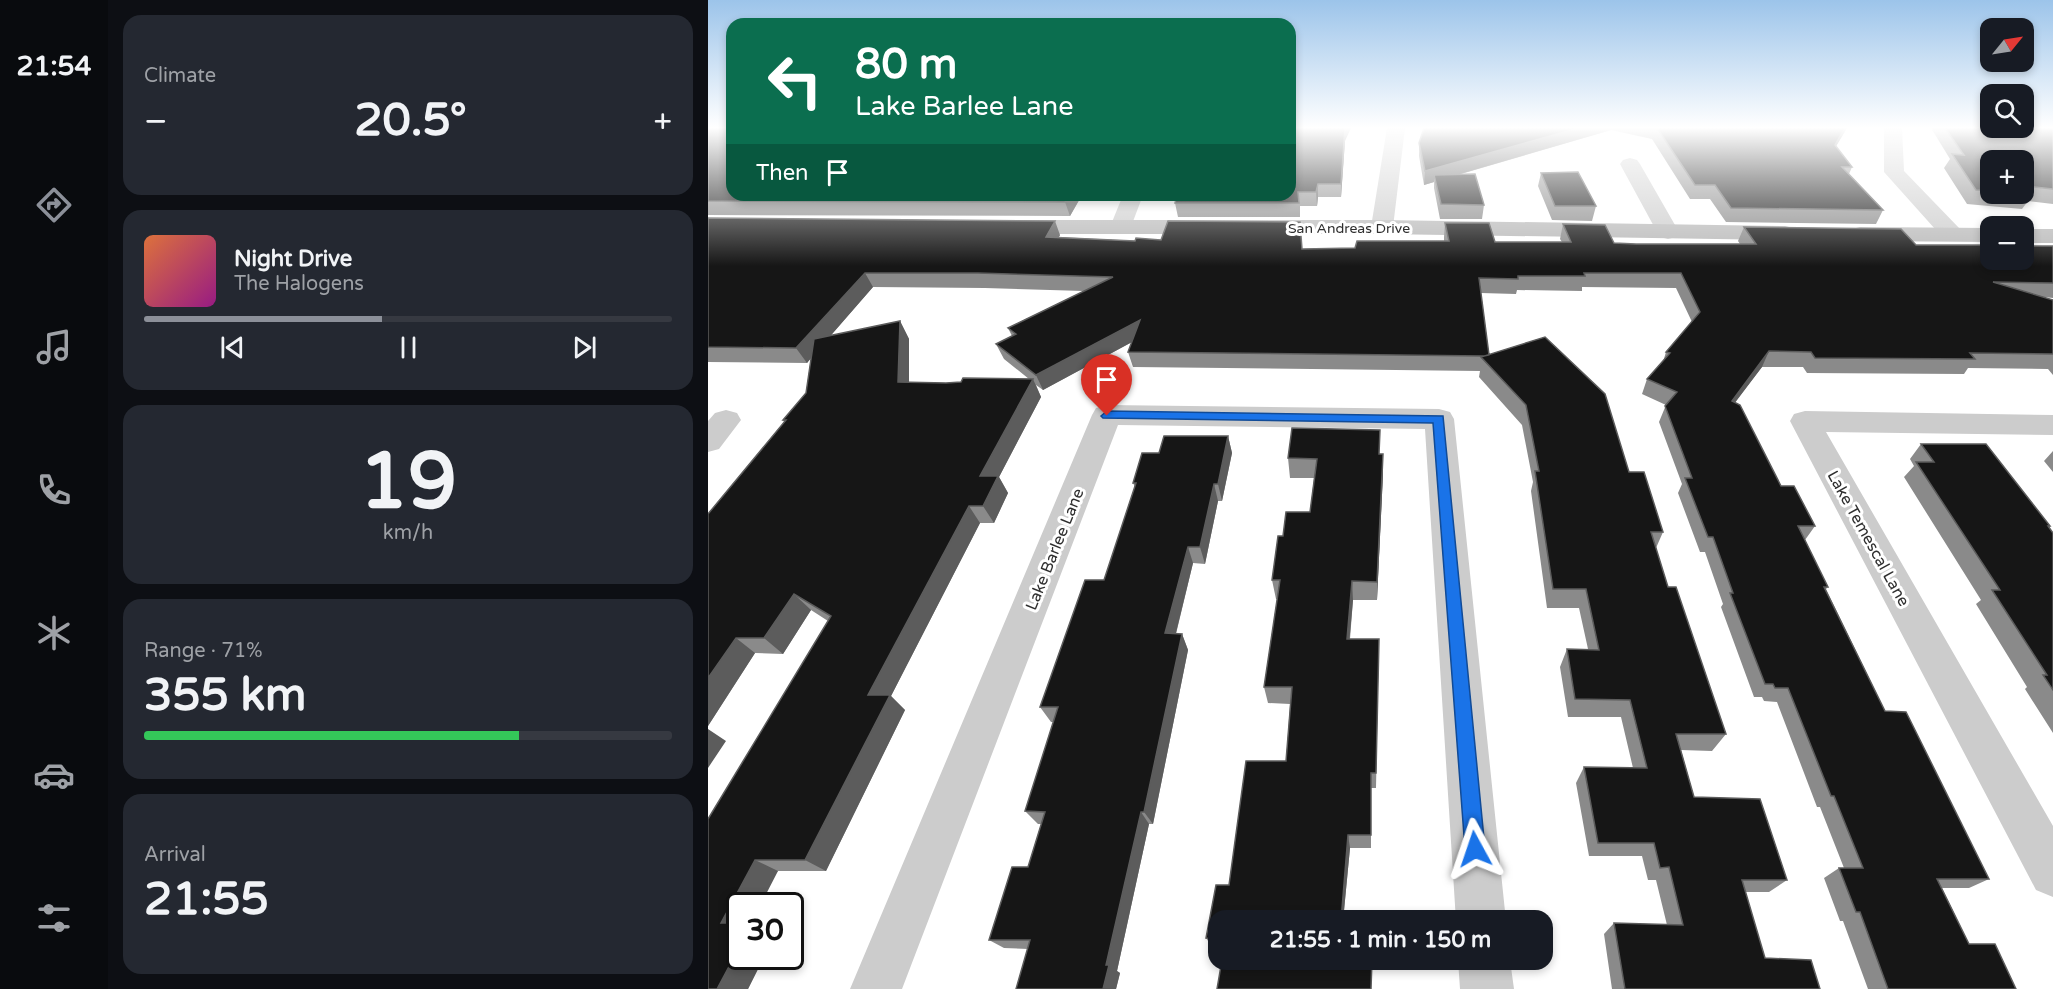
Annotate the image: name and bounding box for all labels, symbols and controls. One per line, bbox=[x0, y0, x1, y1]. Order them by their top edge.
north arrow bbox=[1980, 18, 2034, 72]
map controls bbox=[1980, 18, 2034, 270]
text: 80 m bbox=[855, 39, 957, 90]
icon: left bbox=[756, 42, 834, 120]
text: 21:54 bbox=[17, 50, 91, 83]
text: Climate bbox=[144, 64, 216, 88]
button: search bbox=[1980, 84, 2034, 138]
text: Lake Barlee Lane bbox=[855, 90, 1073, 123]
text: 20.5° bbox=[354, 94, 467, 148]
text: − bbox=[144, 102, 168, 141]
text: + bbox=[653, 102, 672, 141]
button: + bbox=[1980, 150, 2034, 204]
icon: arrive bbox=[821, 156, 854, 189]
text: Then bbox=[756, 160, 809, 186]
icon: directions bbox=[33, 184, 75, 226]
button: − bbox=[1980, 216, 2034, 270]
street label: San Andreas Drive bbox=[1288, 220, 1410, 237]
text: Night Drive bbox=[234, 246, 352, 272]
text: The Halogens bbox=[234, 272, 364, 296]
icon: music bbox=[33, 326, 75, 368]
icon: previous bbox=[216, 331, 249, 364]
icon: pause bbox=[392, 331, 425, 364]
icon: next bbox=[568, 331, 601, 364]
pin bbox=[1081, 354, 1132, 416]
icon: arrive bbox=[1090, 363, 1123, 396]
text: 19 bbox=[359, 435, 457, 529]
street label: Lake Temescal Lane bbox=[1823, 467, 1914, 610]
icon: phone bbox=[33, 469, 75, 511]
street label: Lake Barlee Lane bbox=[1021, 486, 1088, 613]
text: km/h bbox=[383, 521, 433, 545]
icon: climate bbox=[33, 612, 75, 654]
text: Range · 71% bbox=[144, 639, 263, 663]
text: 355 km bbox=[144, 669, 306, 723]
icon: car bbox=[33, 754, 75, 796]
position arrow bbox=[1443, 817, 1507, 881]
text: Arrival bbox=[144, 843, 206, 867]
text: 21:55 bbox=[144, 873, 269, 927]
speed limit sign: 30 bbox=[726, 892, 804, 970]
icon: filters bbox=[33, 897, 75, 939]
text: 21:55 · 1 min · 150 m bbox=[1270, 927, 1491, 953]

